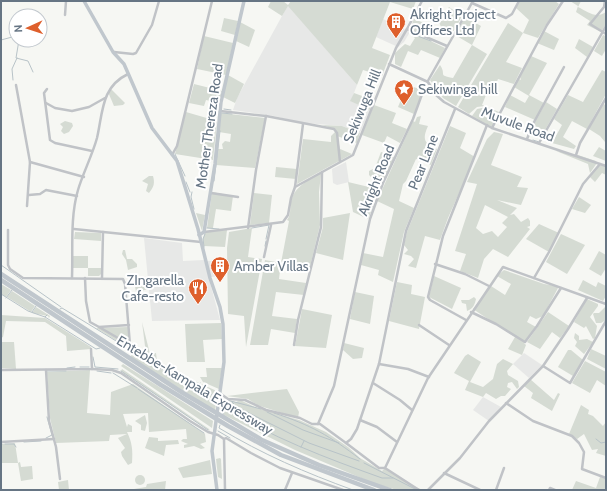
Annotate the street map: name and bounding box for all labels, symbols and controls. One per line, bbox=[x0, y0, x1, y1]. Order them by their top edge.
place label: Akright Project Offices Ltd bbox=[410, 5, 496, 39]
north arrow bbox=[8, 8, 48, 48]
building icon: Akright Project Offices Ltd bbox=[385, 11, 407, 39]
text: N bbox=[11, 24, 25, 33]
street label: Mother Thereza Road bbox=[191, 62, 227, 190]
street label: Sekiwuga Hill bbox=[339, 66, 385, 146]
place icon: Sekiwinga hill bbox=[393, 78, 415, 106]
place label: Sekiwinga hill bbox=[418, 80, 498, 98]
street label: Muvule Road bbox=[479, 102, 557, 146]
street label: Pear Lane bbox=[404, 132, 442, 192]
street label: Akright Road bbox=[354, 142, 398, 218]
building icon: Amber Villas bbox=[209, 255, 231, 283]
place label: Amber Villas bbox=[234, 257, 309, 275]
place label: ZIngarella Cafe-resto bbox=[122, 271, 184, 305]
restaurant icon: ZIngarella Cafe-resto bbox=[187, 277, 209, 305]
street label: Entebbe-Kampala Expressway bbox=[114, 331, 276, 439]

